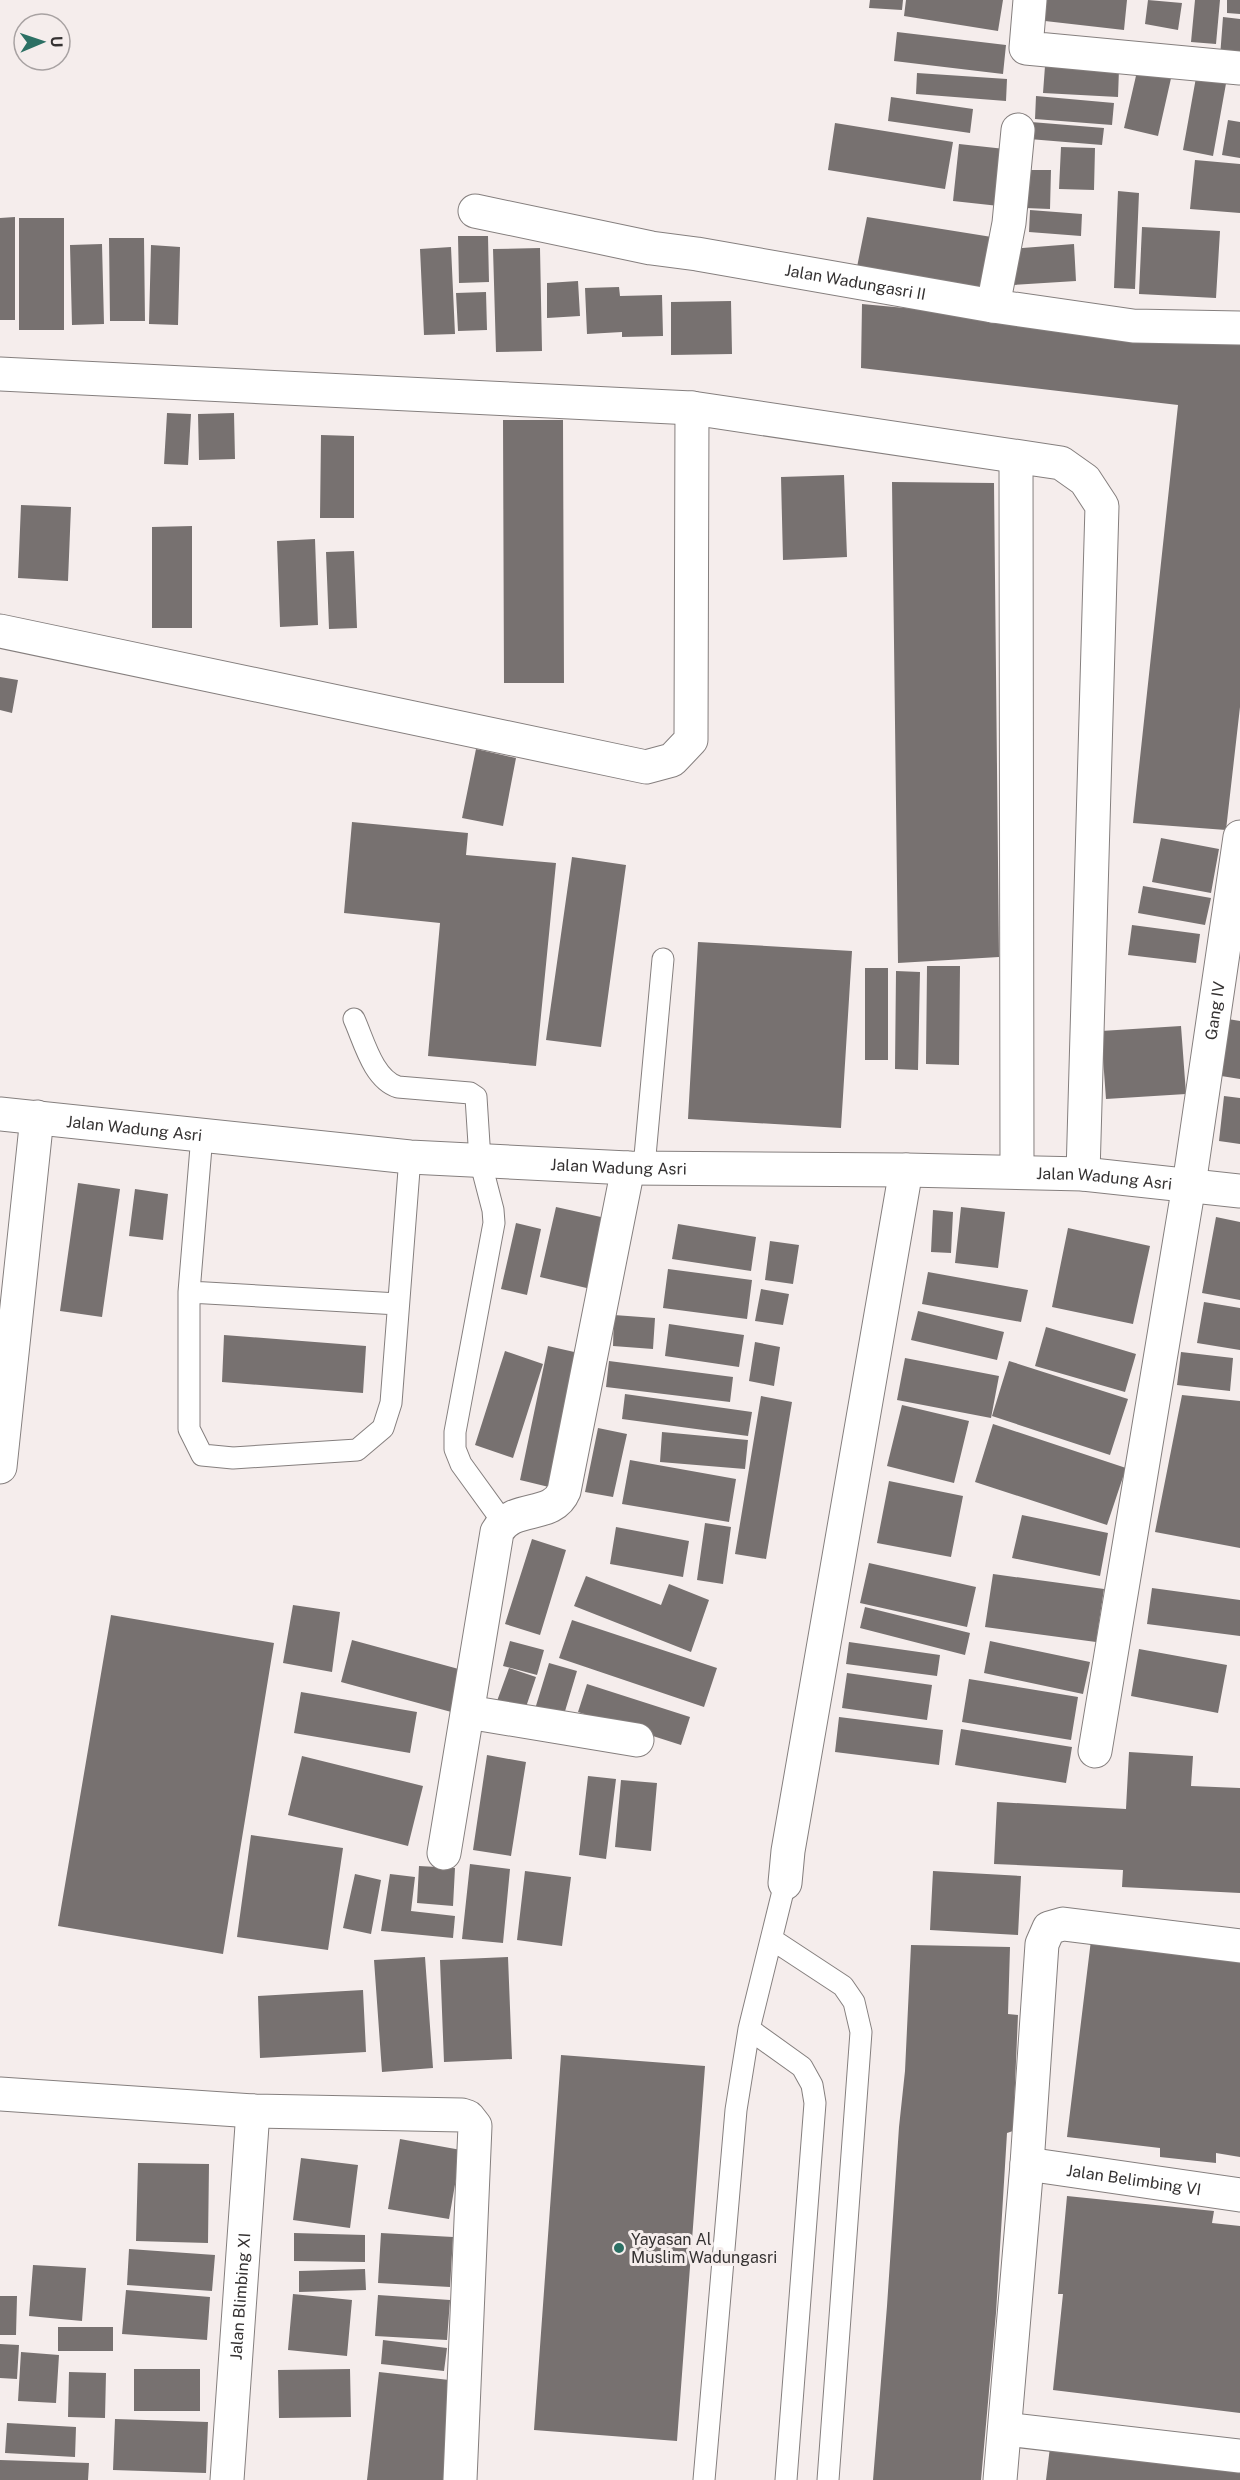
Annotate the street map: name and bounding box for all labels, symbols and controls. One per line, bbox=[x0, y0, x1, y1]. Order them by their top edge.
north arrow bbox=[12, 12, 72, 72]
text: U bbox=[47, 35, 66, 48]
street label: Jalan Wadungasri II bbox=[783, 260, 927, 304]
street label: Gang IV bbox=[1201, 980, 1228, 1041]
street label: Jalan Wadung Asri bbox=[65, 1112, 203, 1145]
street label: Jalan Wadung Asri bbox=[550, 1155, 687, 1178]
street label: Jalan Wadung Asri bbox=[1036, 1163, 1173, 1193]
street label: Jalan Belimbing VI bbox=[1065, 2160, 1203, 2199]
place label: Yayasan Al Muslim Wadungasri bbox=[631, 2230, 777, 2267]
street label: Jalan Blimbing XI bbox=[226, 2232, 254, 2361]
marker: Yayasan Al Muslim Wadungasri bbox=[612, 2241, 626, 2255]

